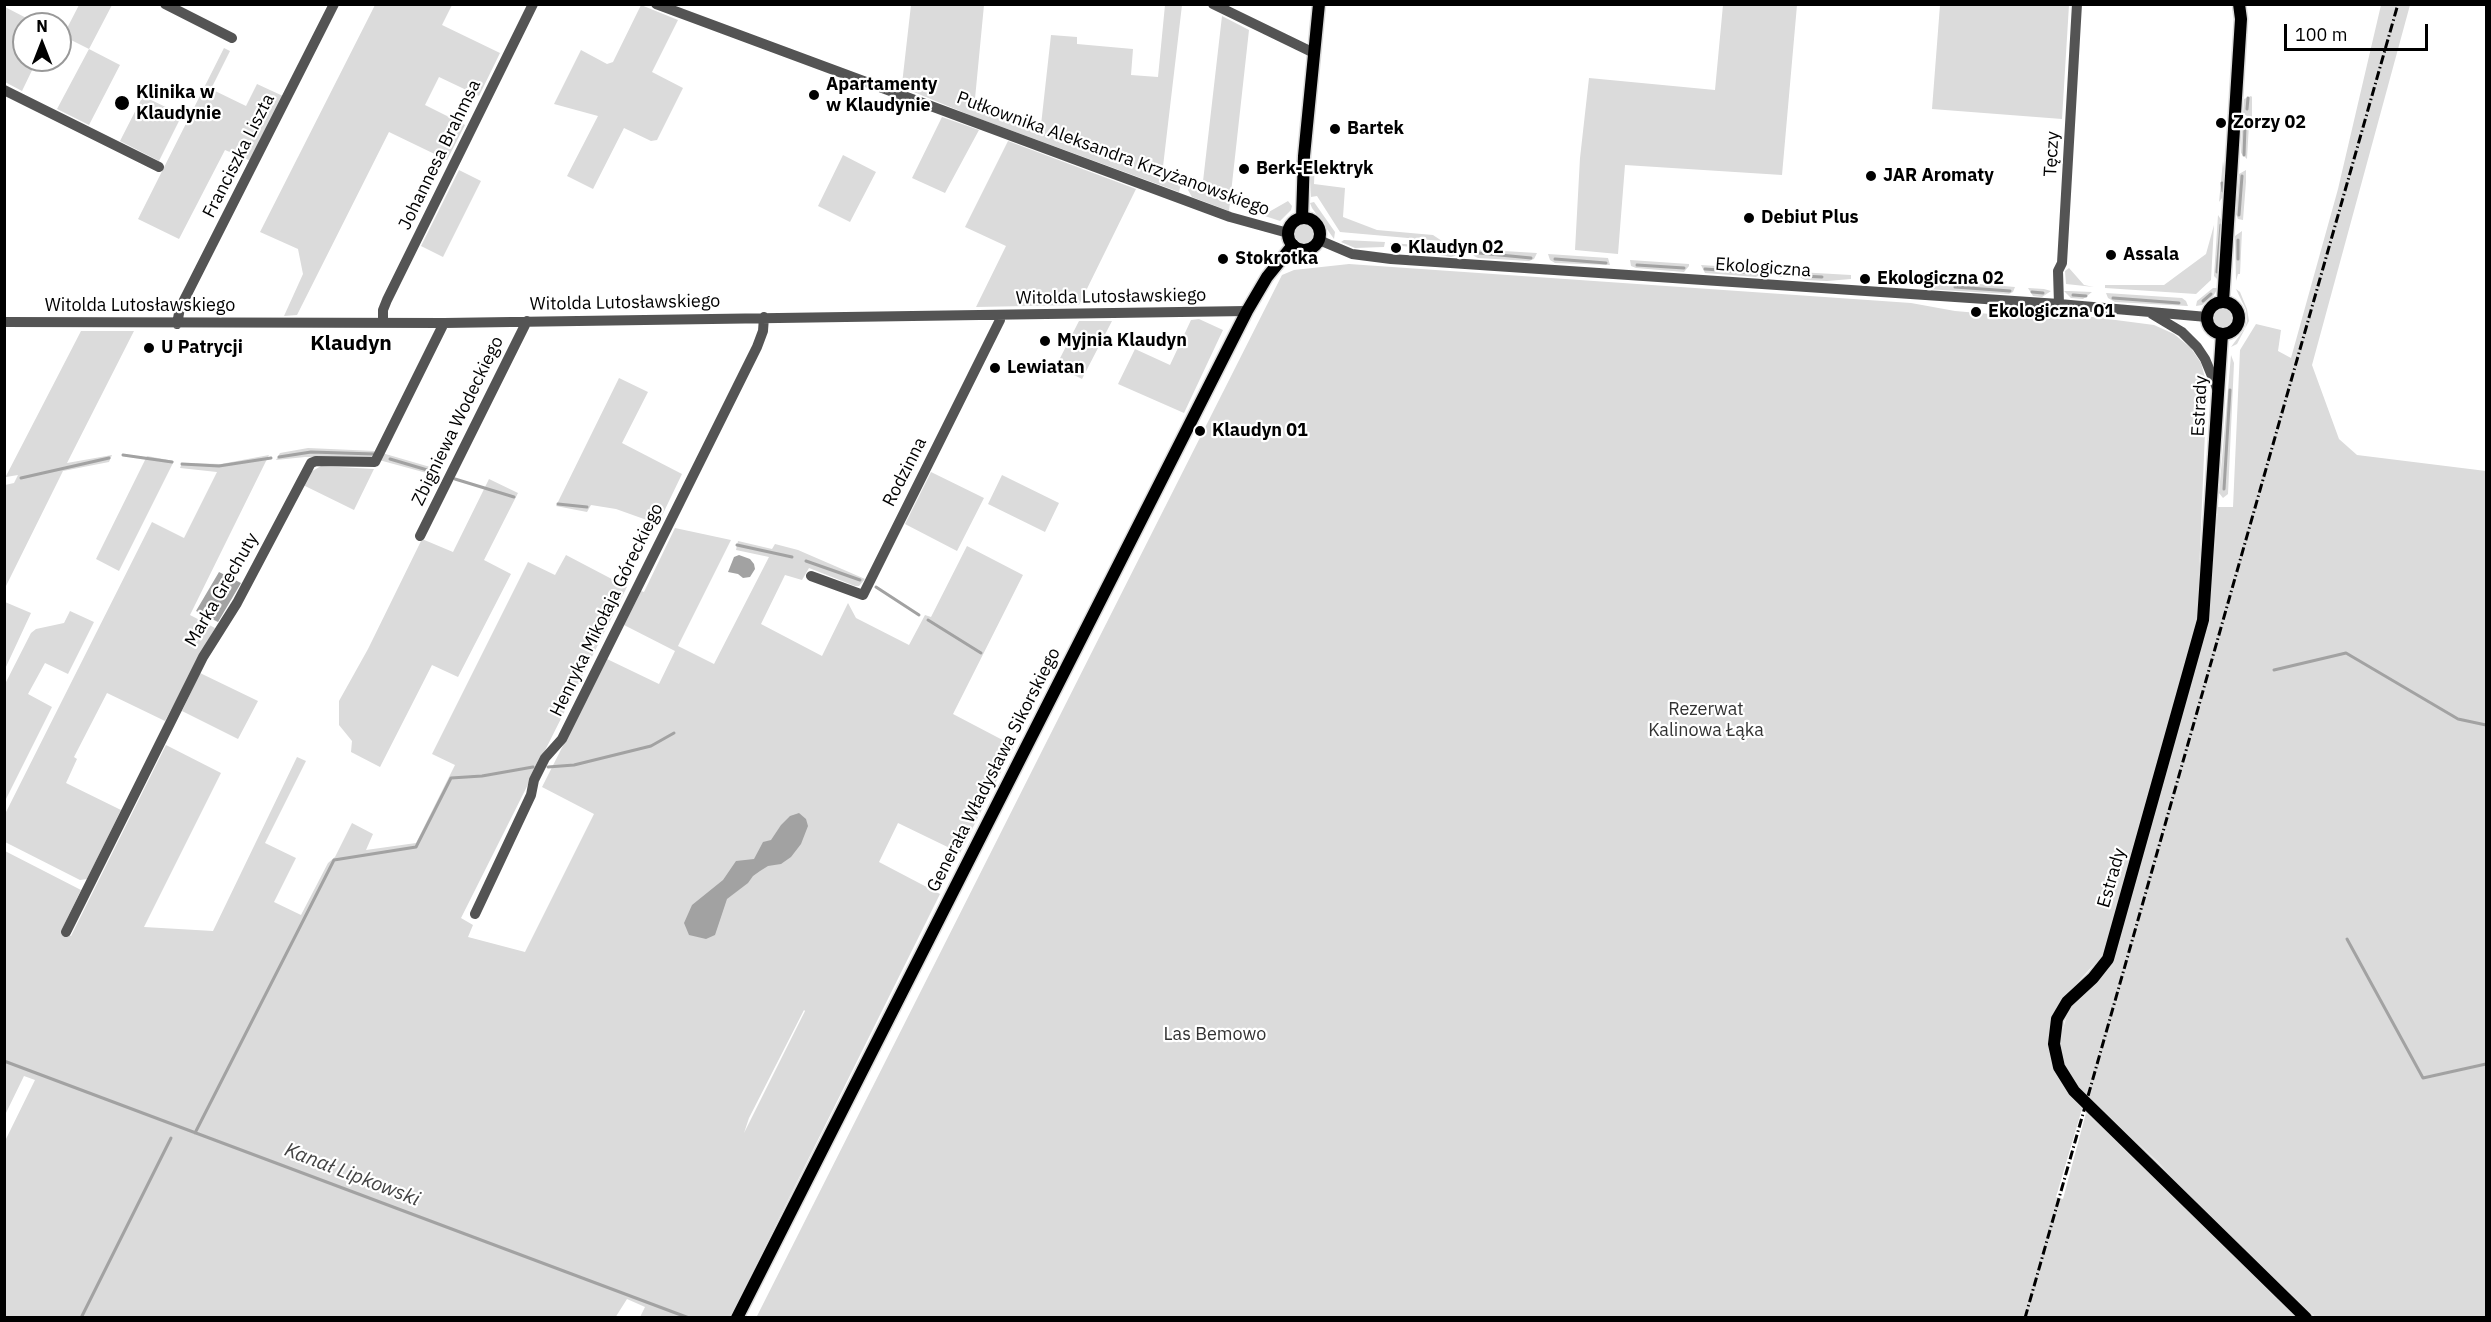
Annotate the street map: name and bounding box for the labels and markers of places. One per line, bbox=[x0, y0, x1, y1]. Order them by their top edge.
place label: Apartamenty w Klaudynie bbox=[826, 74, 937, 116]
place label: Klinika w Klaudynie bbox=[136, 82, 221, 124]
marker: Apartamenty w Klaudynie bbox=[807, 88, 821, 102]
marker: Klinika w Klaudynie bbox=[113, 94, 131, 112]
place label: Zorzy 02 bbox=[2233, 112, 2306, 134]
marker: Zorzy 02 bbox=[2214, 116, 2228, 130]
place label: Bartek bbox=[1347, 118, 1404, 140]
marker: Bartek bbox=[1328, 122, 1342, 136]
place label: Berk-Elektryk bbox=[1256, 158, 1373, 180]
marker: Berk-Elektryk bbox=[1237, 162, 1251, 176]
place label: JAR Aromaty bbox=[1883, 165, 1994, 187]
marker: JAR Aromaty bbox=[1864, 169, 1878, 183]
place label: Debiut Plus bbox=[1761, 207, 1859, 229]
marker: Debiut Plus bbox=[1742, 211, 1756, 225]
place label: Klaudyn 02 bbox=[1408, 237, 1504, 259]
marker: Klaudyn 02 bbox=[1389, 241, 1403, 255]
place label: Assala bbox=[2123, 244, 2179, 266]
place label: Stokrotka bbox=[1235, 248, 1318, 270]
marker: Assala bbox=[2104, 248, 2118, 262]
marker: Stokrotka bbox=[1216, 252, 1230, 266]
place label: Ekologiczna 02 bbox=[1877, 268, 2004, 290]
marker: Ekologiczna 02 bbox=[1858, 272, 1872, 286]
place label: Ekologiczna 01 bbox=[1988, 301, 2115, 323]
marker: Ekologiczna 01 bbox=[1969, 305, 1983, 319]
place label: Myjnia Klaudyn bbox=[1057, 330, 1187, 352]
marker: Myjnia Klaudyn bbox=[1038, 334, 1052, 348]
place label: U Patrycji bbox=[161, 337, 243, 359]
marker: U Patrycji bbox=[142, 341, 156, 355]
place label: Lewiatan bbox=[1007, 357, 1085, 379]
marker: Lewiatan bbox=[988, 361, 1002, 375]
place label: Klaudyn 01 bbox=[1212, 420, 1308, 442]
marker: Klaudyn 01 bbox=[1193, 424, 1207, 438]

